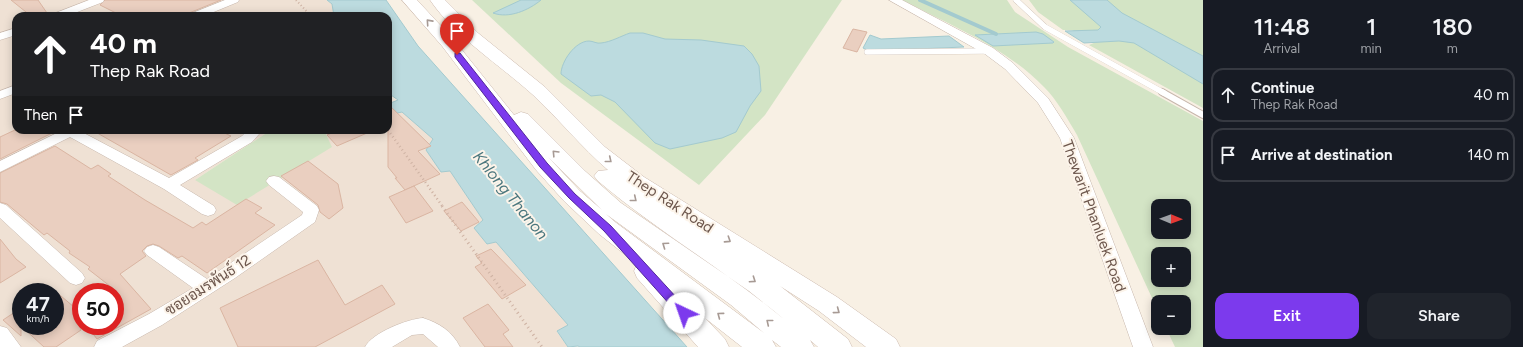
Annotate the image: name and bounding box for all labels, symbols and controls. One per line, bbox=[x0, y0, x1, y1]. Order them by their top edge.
text: 11:48 bbox=[1253, 12, 1310, 41]
text: 1 bbox=[1366, 12, 1376, 41]
text: 180 bbox=[1432, 12, 1473, 41]
pin bbox=[440, 14, 474, 55]
one-way arrow bbox=[426, 19, 434, 27]
icon: arrive bbox=[446, 20, 468, 42]
text: 40 m bbox=[90, 26, 157, 60]
icon: ahead bbox=[24, 28, 76, 80]
text: Arrival bbox=[1263, 41, 1300, 56]
text: min bbox=[1361, 41, 1382, 56]
text: m bbox=[1447, 41, 1458, 56]
text: Thep Rak Road bbox=[90, 60, 210, 82]
text: Continue bbox=[1251, 79, 1314, 97]
icon: ahead bbox=[1217, 84, 1239, 106]
text: 40 m bbox=[1474, 86, 1509, 104]
text: Thep Rak Road bbox=[1251, 97, 1338, 112]
icon: arrive bbox=[65, 104, 87, 126]
text: Then bbox=[24, 106, 57, 124]
street label: Thewarit Phanluek Road bbox=[1058, 138, 1130, 294]
icon: arrive bbox=[1217, 144, 1239, 166]
text: Arrive at destination bbox=[1251, 146, 1392, 164]
text: 140 m bbox=[1467, 146, 1509, 164]
water label: Khlong Thanon bbox=[469, 147, 552, 243]
one-way arrow bbox=[553, 150, 560, 157]
one-way arrow bbox=[604, 155, 611, 162]
street label: Thep Rak Road bbox=[623, 167, 717, 237]
one-way arrow bbox=[629, 195, 637, 202]
north arrow bbox=[1151, 199, 1191, 239]
map controls bbox=[1151, 199, 1191, 335]
one-way arrow bbox=[724, 235, 731, 242]
one-way arrow bbox=[662, 242, 669, 250]
button: + bbox=[1151, 247, 1191, 287]
street label: ซอยอมรพันธ์ 12 bbox=[161, 250, 254, 319]
one-way arrow bbox=[749, 275, 756, 283]
speed limit sign: 50 bbox=[72, 283, 124, 335]
text: 47 bbox=[26, 292, 50, 316]
position arrow bbox=[663, 292, 705, 334]
button: Exit bbox=[1215, 293, 1359, 339]
button: Share bbox=[1367, 293, 1511, 339]
button: − bbox=[1151, 295, 1191, 335]
one-way arrow bbox=[833, 306, 840, 313]
text: km/h bbox=[27, 312, 49, 325]
one-way arrow bbox=[717, 313, 724, 320]
one-way arrow bbox=[767, 320, 774, 327]

